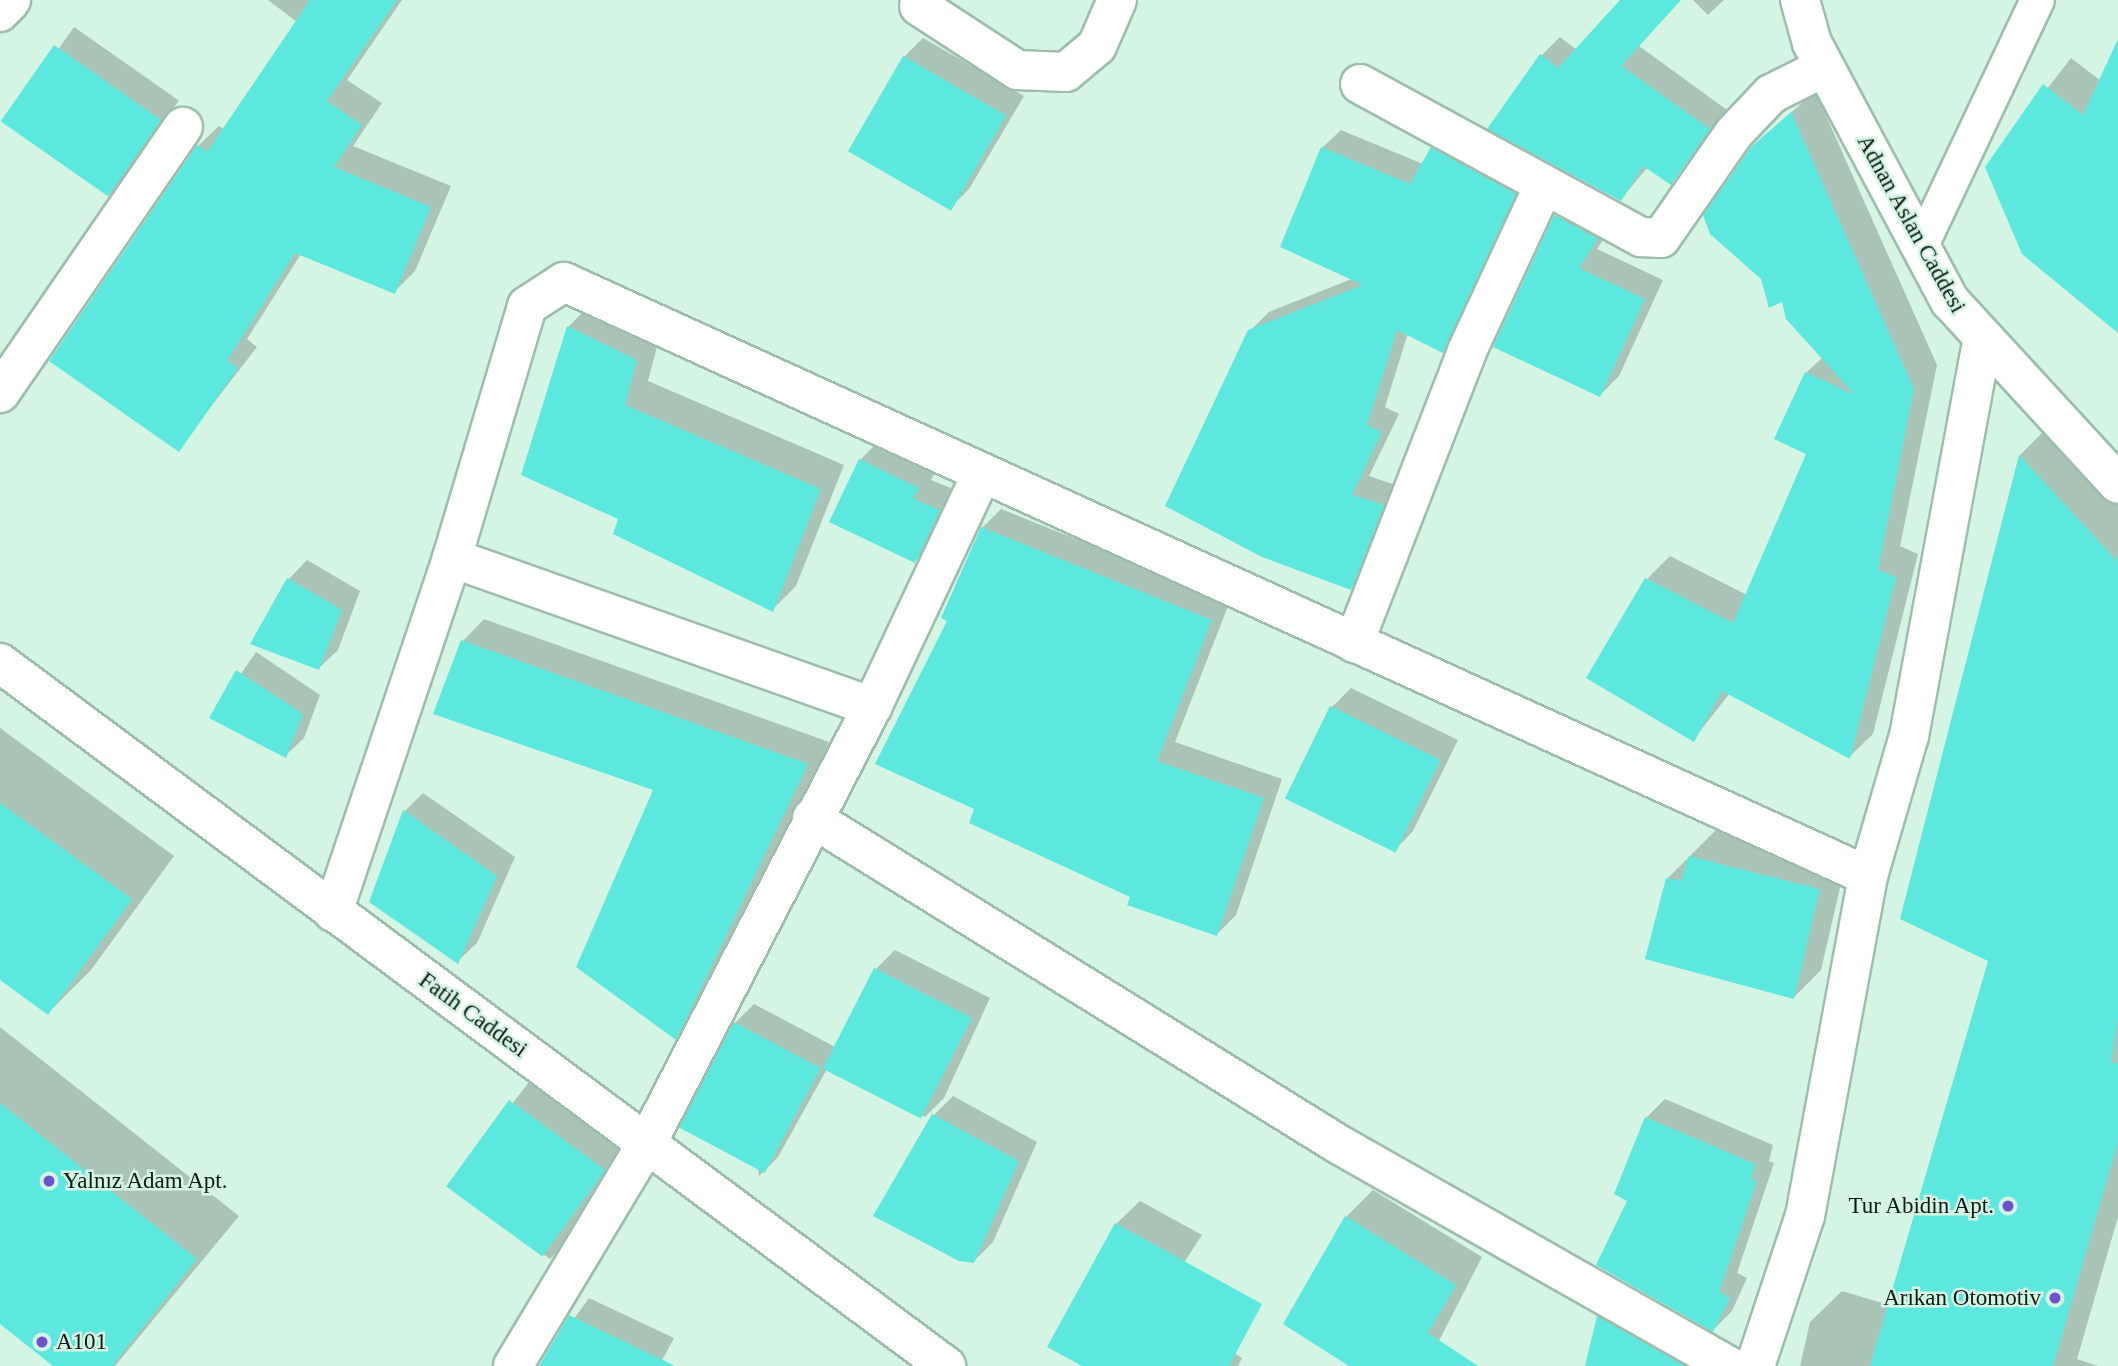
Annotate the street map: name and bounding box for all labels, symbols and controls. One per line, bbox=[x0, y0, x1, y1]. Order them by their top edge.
street label: Adnan Aslan Caddesi bbox=[1850, 130, 1972, 318]
street label: Fatih Caddesi bbox=[413, 966, 533, 1064]
place label: Yalnız Adam Apt. bbox=[63, 1167, 230, 1195]
marker: Yalnız Adam Apt. bbox=[41, 1173, 57, 1189]
place label: Tur Abidin Apt. bbox=[1846, 1192, 1994, 1220]
marker: Tur Abidin Apt. bbox=[2000, 1198, 2016, 1214]
place label: Arıkan Otomotiv bbox=[1883, 1284, 2041, 1312]
marker: Arıkan Otomotiv bbox=[2047, 1290, 2063, 1306]
place label: A101 bbox=[56, 1328, 107, 1356]
marker: A101 bbox=[34, 1334, 50, 1350]

